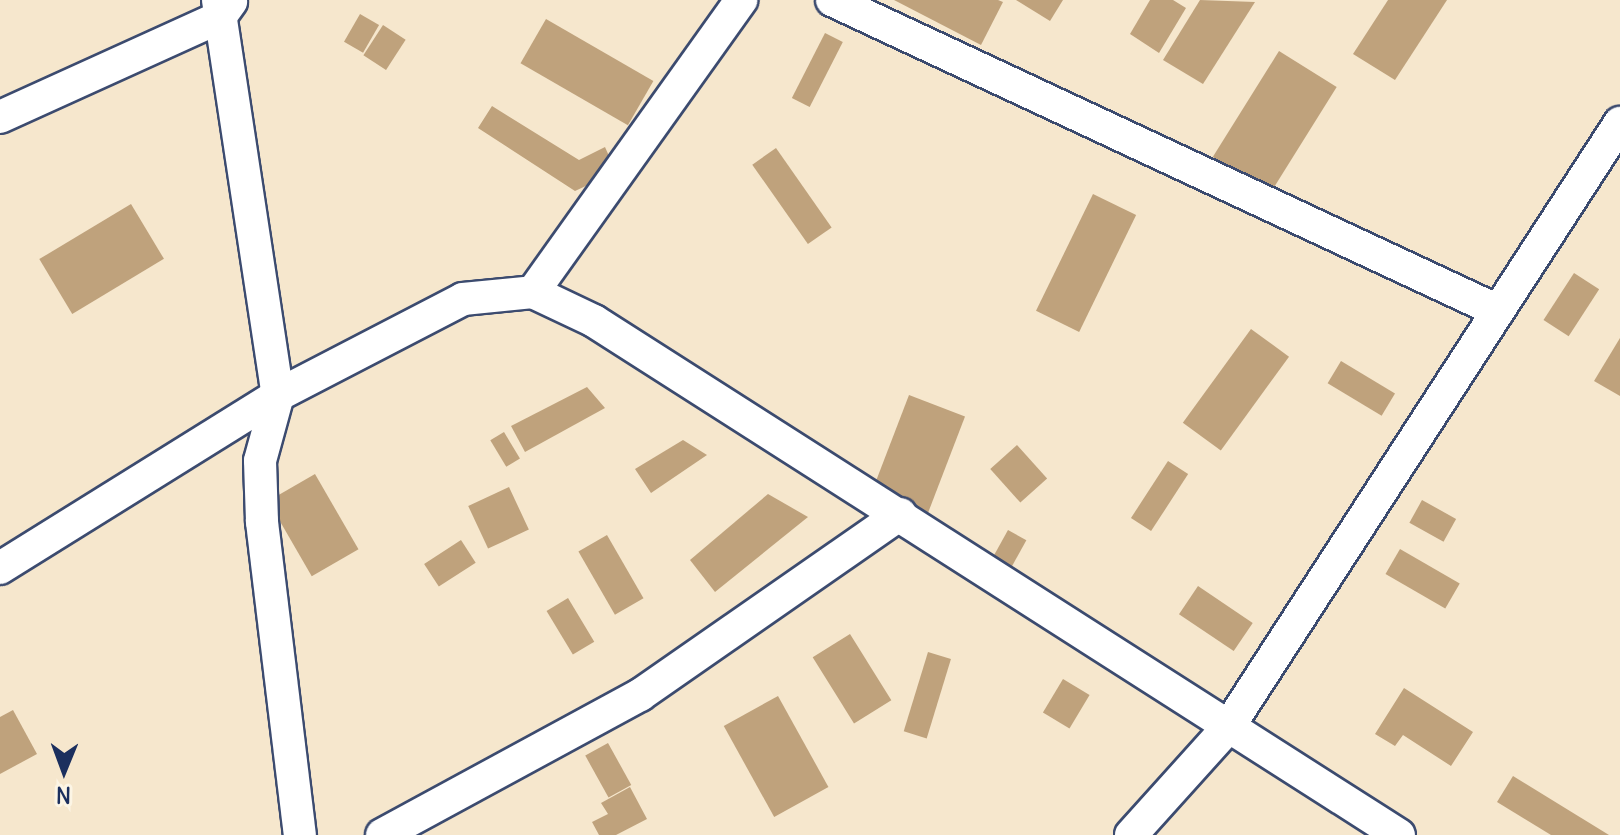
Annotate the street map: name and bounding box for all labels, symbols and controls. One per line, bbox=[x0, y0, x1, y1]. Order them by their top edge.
north arrow bbox=[24, 731, 104, 811]
text: N bbox=[56, 781, 71, 809]

